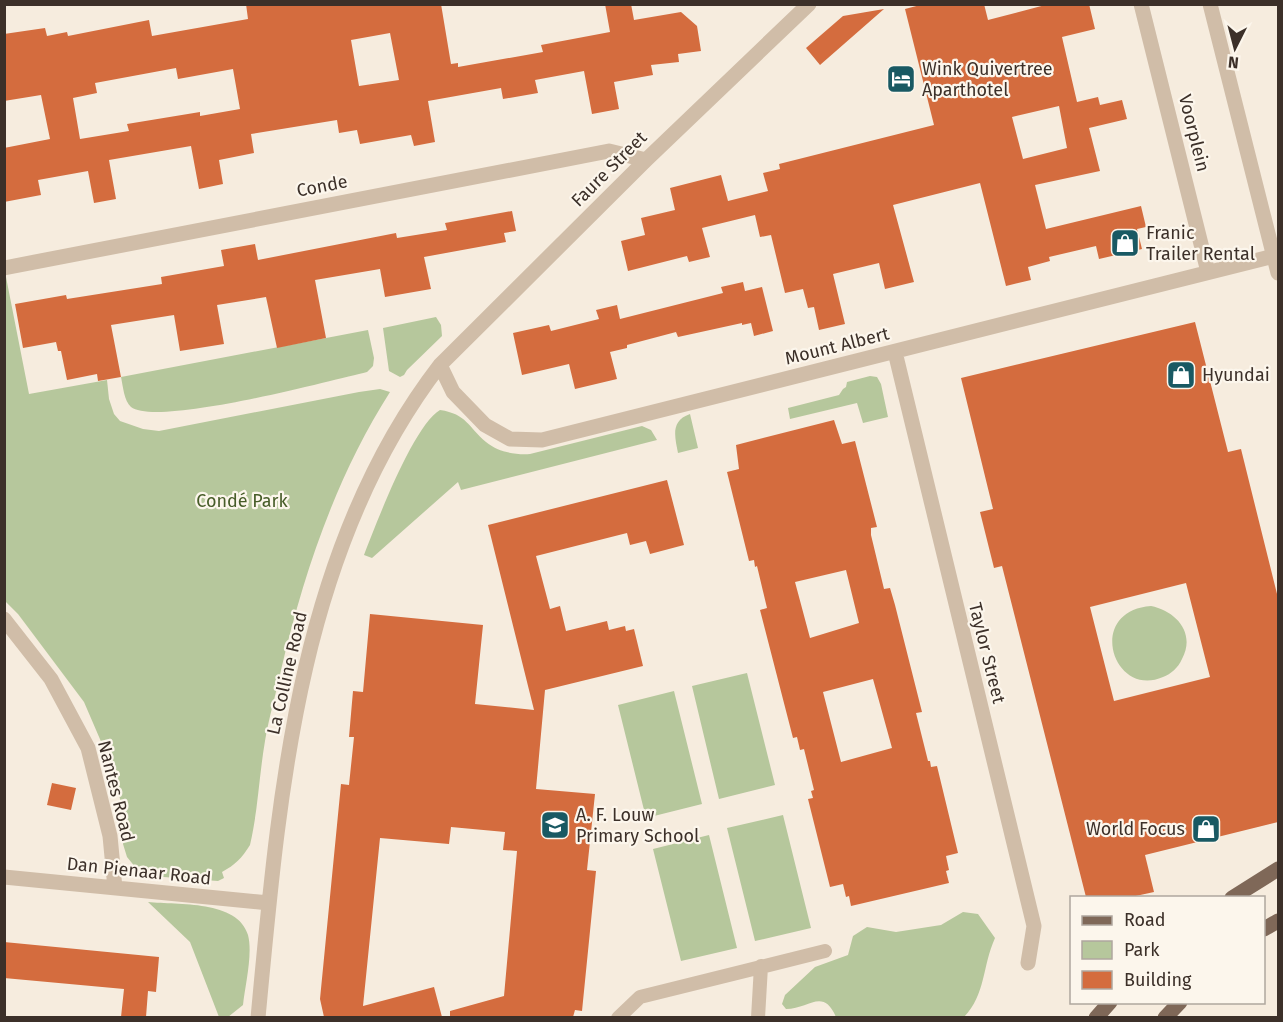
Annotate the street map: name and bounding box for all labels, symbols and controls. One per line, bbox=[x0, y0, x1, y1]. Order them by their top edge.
north arrow bbox=[1205, 18, 1265, 78]
text: N bbox=[1227, 52, 1240, 72]
place label: Wink Quivertree Aparthotel bbox=[922, 58, 1053, 101]
hotel icon: Wink Quivertree Aparthotel bbox=[885, 63, 917, 95]
street label: Voorplein bbox=[1174, 92, 1214, 174]
street label: Faure Street bbox=[567, 126, 652, 211]
street label: Conde bbox=[295, 170, 349, 202]
place label: Franic Trailer Rental bbox=[1146, 222, 1255, 265]
shop icon: Franic Trailer Rental bbox=[1109, 227, 1141, 259]
street label: Mount Albert bbox=[783, 322, 892, 370]
shop icon: Hyundai bbox=[1165, 359, 1197, 391]
place label: Hyundai bbox=[1202, 364, 1270, 386]
park label: Condé Park bbox=[196, 490, 289, 512]
street label: Taylor Street bbox=[964, 600, 1010, 706]
street label: La Colline Road bbox=[262, 609, 312, 737]
street label: Nantes Road bbox=[93, 738, 139, 844]
place label: A. F. Louw Primary School bbox=[576, 804, 699, 847]
school or university icon: A. F. Louw Primary School bbox=[539, 809, 571, 841]
shop icon: World Focus bbox=[1190, 813, 1222, 845]
place label: World Focus bbox=[1086, 818, 1185, 840]
street label: Dan Pienaar Road bbox=[66, 852, 212, 890]
legend bbox=[1070, 896, 1265, 1004]
text: Road bbox=[1124, 909, 1166, 931]
text: Park bbox=[1124, 939, 1160, 961]
text: Building bbox=[1124, 969, 1192, 991]

